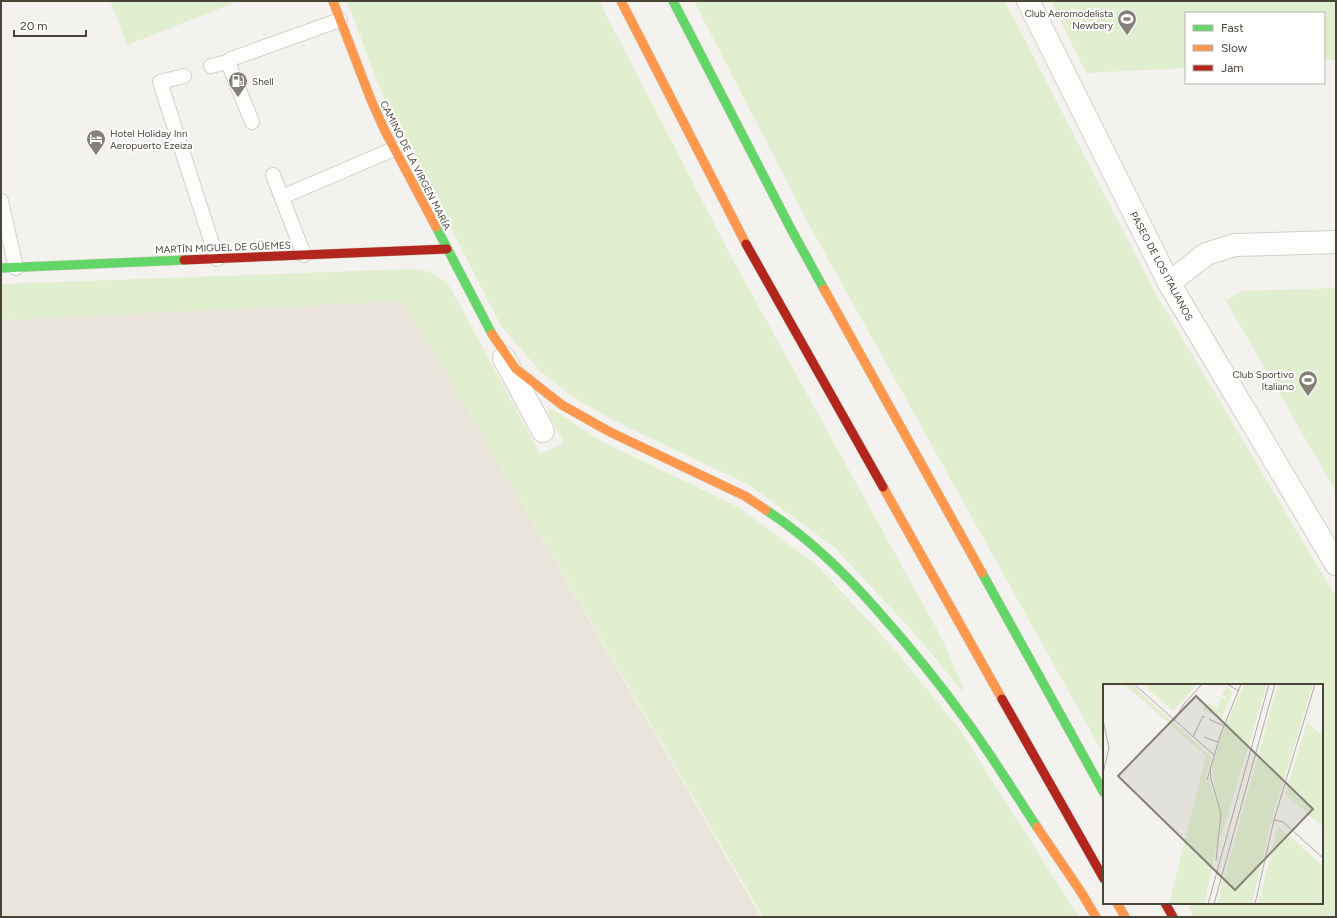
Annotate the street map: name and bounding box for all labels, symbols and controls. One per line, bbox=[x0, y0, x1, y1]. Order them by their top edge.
place label: Club Aeromodelista Newbery bbox=[1025, 7, 1114, 32]
sports icon: Club Aeromodelista Newbery bbox=[1116, 8, 1138, 36]
scale bar bbox=[14, 12, 86, 38]
legend bbox=[1185, 12, 1325, 84]
text: 20 m bbox=[20, 19, 48, 33]
text: Fast bbox=[1221, 21, 1244, 35]
text: Slow bbox=[1221, 41, 1248, 55]
text: Jam bbox=[1221, 61, 1244, 75]
fuel station icon: Shell bbox=[227, 70, 249, 98]
place label: Shell bbox=[252, 75, 274, 88]
street label: CAMINO DE LA VIRGEN MARÍA bbox=[377, 98, 454, 232]
place label: Hotel Holiday Inn Aeropuerto Ezeiza bbox=[110, 127, 192, 152]
hotel icon: Hotel Holiday Inn Aeropuerto Ezeiza bbox=[85, 128, 107, 156]
street label: PASEO DE LOS ITALIANOS bbox=[1127, 209, 1196, 323]
street label: MARTÍN MIGUEL DE GÜEMES bbox=[155, 239, 291, 256]
place label: Club Sportivo Italiano bbox=[1232, 368, 1294, 393]
sports icon: Club Sportivo Italiano bbox=[1297, 369, 1319, 397]
inset map bbox=[1103, 684, 1323, 904]

